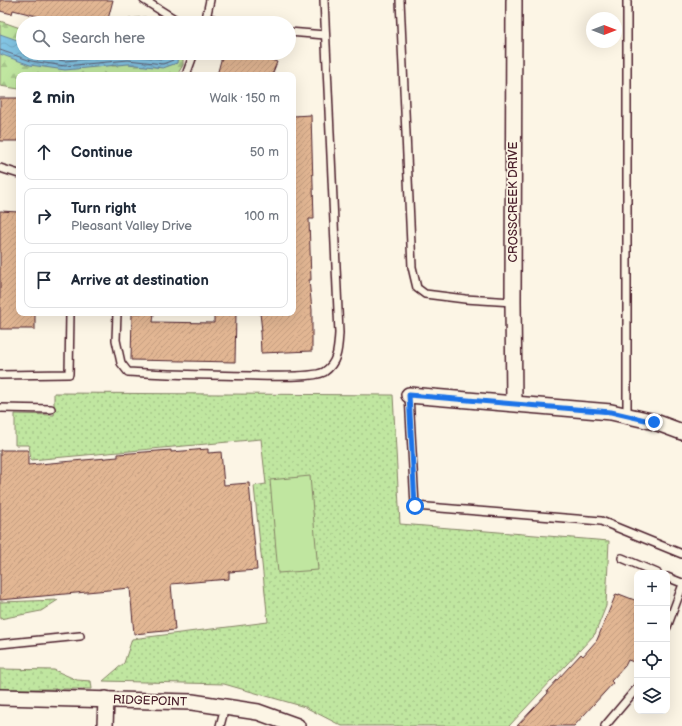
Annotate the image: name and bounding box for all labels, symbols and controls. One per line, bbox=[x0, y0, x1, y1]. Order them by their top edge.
north arrow bbox=[586, 12, 622, 48]
search box bbox=[16, 16, 296, 60]
icon: search bbox=[30, 27, 52, 49]
text: Search here bbox=[62, 29, 145, 48]
text: 2 min bbox=[32, 88, 75, 108]
text: Walk · 150 m bbox=[209, 90, 280, 106]
icon: ahead bbox=[33, 141, 55, 163]
street label: CROSSCREEK DRIVE bbox=[506, 141, 521, 262]
text: Continue bbox=[71, 143, 133, 162]
text: 50 m bbox=[250, 144, 279, 160]
text: Turn right bbox=[71, 199, 136, 218]
icon: right bbox=[33, 205, 55, 227]
text: 100 m bbox=[244, 208, 279, 224]
text: Pleasant Valley Drive bbox=[71, 218, 192, 234]
icon: arrive bbox=[33, 269, 55, 291]
text: Arrive at destination bbox=[71, 271, 209, 290]
route end bbox=[645, 413, 663, 431]
route start bbox=[406, 497, 424, 515]
map controls bbox=[634, 570, 670, 714]
button: + bbox=[634, 570, 670, 606]
button: − bbox=[634, 606, 670, 642]
button: locate bbox=[634, 642, 670, 678]
button: layers bbox=[634, 678, 670, 714]
street label: RIDGEPOINT bbox=[113, 692, 188, 710]

